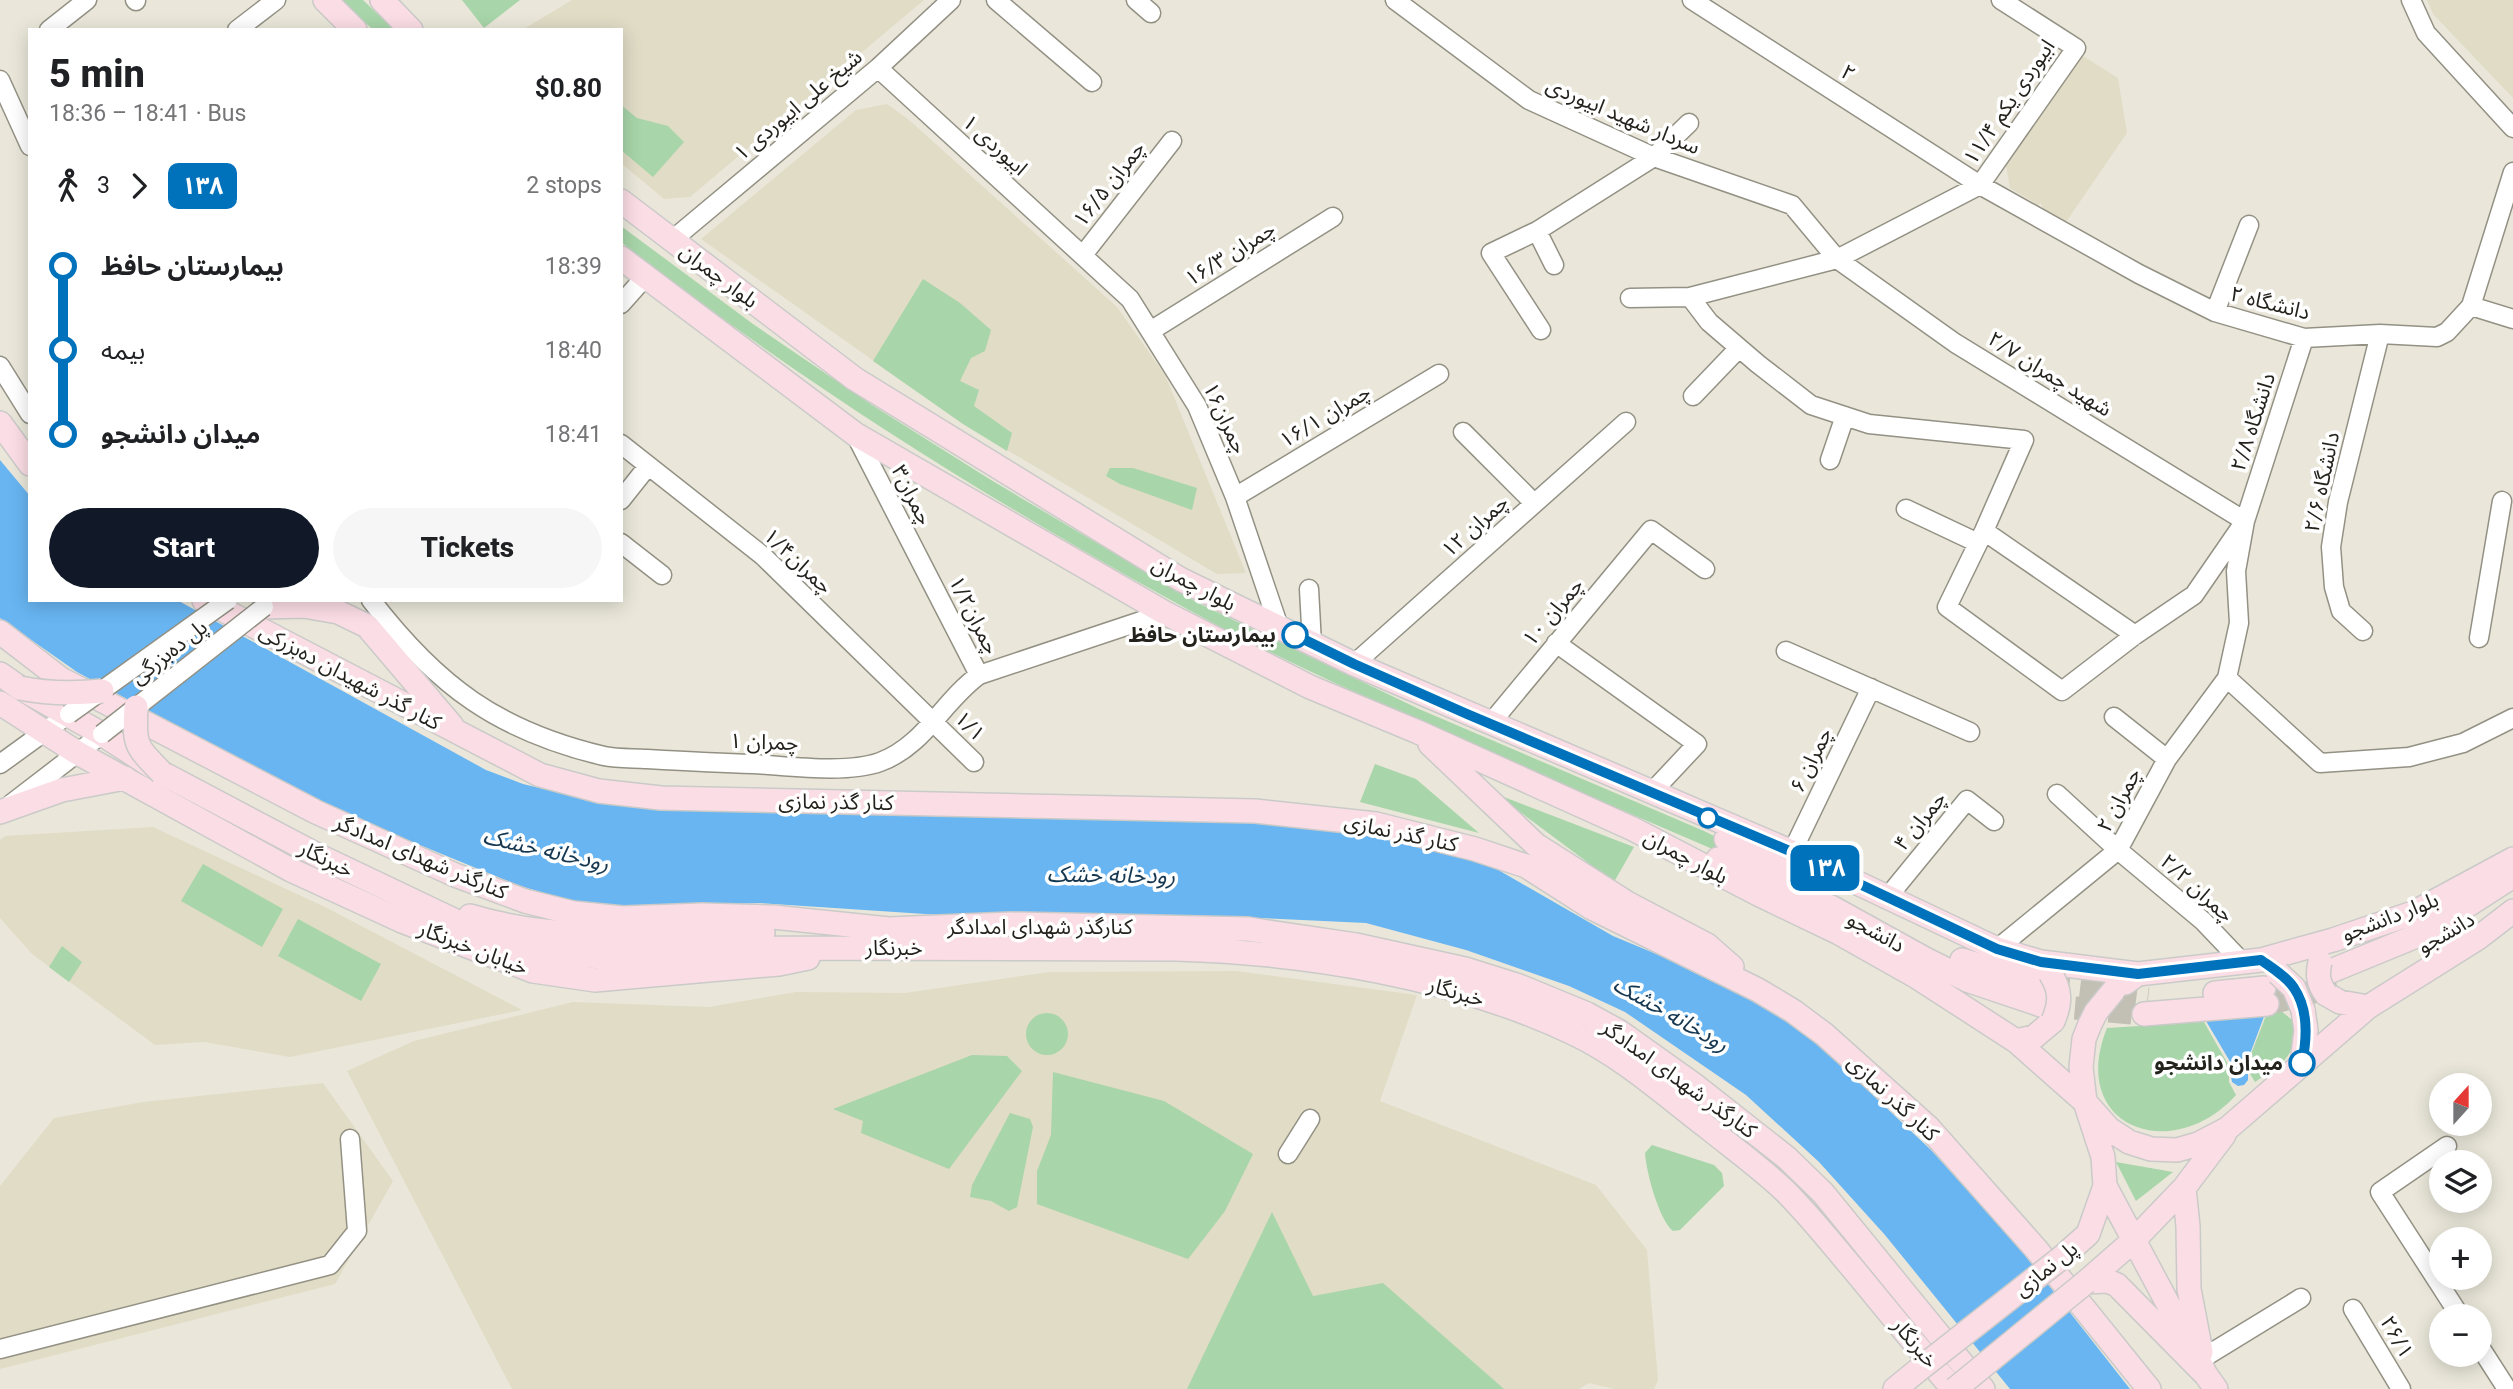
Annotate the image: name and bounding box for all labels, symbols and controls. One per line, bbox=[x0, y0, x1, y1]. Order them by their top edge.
street label: ۱۱/۴ ابیوردی یکم bbox=[1958, 35, 2062, 171]
street label: شیخ علی ابیوردی ۱ bbox=[729, 45, 869, 168]
text: 5 min bbox=[49, 52, 145, 96]
street label: ۲ bbox=[1836, 60, 1860, 86]
text: $0.80 bbox=[535, 73, 602, 103]
street label: سردار شهید ابیوردی bbox=[1542, 73, 1704, 159]
text: 18:36 – 18:41 · Bus bbox=[49, 100, 246, 127]
street label: ۱ ابیوردی bbox=[958, 110, 1032, 180]
street label: ۱۶/۵ چمران bbox=[1068, 137, 1151, 232]
icon: walk bbox=[49, 167, 87, 205]
icon: forward bbox=[120, 167, 158, 205]
text: 3 bbox=[97, 172, 110, 199]
text: ۱۳۸ bbox=[182, 172, 223, 200]
text: 2 stops bbox=[526, 172, 602, 199]
street label: ۱۶/۳ چمران bbox=[1181, 217, 1280, 292]
street label: بلوار چمران bbox=[675, 239, 763, 314]
text: بیمارستان حافظ bbox=[101, 251, 284, 281]
text: 18:39 bbox=[545, 253, 602, 280]
street label: ۲ دانشگاه bbox=[2228, 282, 2312, 324]
street label: ۲/۷ شهید چمران bbox=[1983, 326, 2116, 422]
text: بیمه bbox=[101, 335, 145, 365]
text: 18:40 bbox=[545, 337, 602, 364]
street label: ۲/۸ دانشگاه bbox=[2226, 370, 2280, 474]
street label: چمران۱۶ bbox=[1197, 379, 1252, 458]
street label: ۱۶/۱ چمران bbox=[1275, 380, 1375, 453]
text: میدان دانشجو bbox=[101, 419, 260, 449]
text: 18:41 bbox=[545, 421, 602, 448]
street label: ۲/۶ دانشگاه bbox=[2300, 430, 2344, 534]
street label: چمران۳ bbox=[886, 461, 937, 529]
street label: ۱۲ چمران bbox=[1437, 490, 1514, 563]
button: Start bbox=[49, 508, 319, 588]
button: Tickets bbox=[333, 508, 602, 588]
street label: چمران۱/۴ bbox=[758, 523, 837, 599]
street label: بلوار چمران bbox=[1147, 552, 1240, 617]
street label: چمران۱/۲ bbox=[943, 572, 1004, 659]
street label: ۱۰ چمران bbox=[1518, 573, 1589, 651]
street label: پل ده‌بزرگی bbox=[126, 615, 213, 690]
street label: کنار گذر شهیدان ده‌بزرکی bbox=[255, 619, 445, 735]
marker: بیمارستان حافظ bbox=[1282, 622, 1308, 648]
place label: بیمارستان حافظ bbox=[1128, 623, 1276, 647]
street label: ۱/۱ bbox=[950, 706, 990, 746]
street label: ۶ چمران bbox=[1785, 724, 1838, 797]
street label: چمران ۱ bbox=[729, 729, 799, 756]
street label: ۲ چمران bbox=[2092, 764, 2147, 837]
street label: ۴ چمران bbox=[1889, 787, 1952, 856]
street label: کنار گذر نمازی bbox=[778, 789, 894, 815]
unlabelled marker bbox=[1698, 808, 1718, 828]
street label: کنارگذر شهدای امدادگر bbox=[330, 809, 511, 904]
street label: کنار گذر نمازی bbox=[1342, 809, 1460, 857]
water label: رودخانه خشک bbox=[480, 822, 612, 878]
street label: بلوار چمران bbox=[1639, 825, 1732, 890]
street label: خبرنگار bbox=[294, 835, 357, 882]
line badge: ۱۳۸ bbox=[1785, 845, 1865, 891]
street label: ۲/۲ چمران bbox=[2155, 849, 2238, 928]
text: ۱۳۸ bbox=[1804, 854, 1846, 882]
water label: رودخانه خشک bbox=[1047, 860, 1175, 890]
street label: بلوار دانشجو bbox=[2338, 888, 2442, 946]
street label: دانشجو bbox=[1843, 907, 1909, 957]
street label: دانشجو bbox=[2413, 907, 2479, 959]
street label: کنارگذر شهدای امدادگر bbox=[946, 915, 1133, 939]
street label: خیابان خبرنگار bbox=[414, 916, 531, 980]
street label: خبرنگار bbox=[864, 936, 923, 960]
water label: رودخانه خشک bbox=[1609, 970, 1733, 1058]
street label: خبرنگار bbox=[1424, 972, 1487, 1011]
street label: کنارگذر شهدای امدادگر bbox=[1596, 1014, 1761, 1143]
street label: کنار گذر نمازی bbox=[1843, 1050, 1944, 1146]
marker: میدان دانشجو bbox=[2289, 1050, 2315, 1076]
place label: میدان دانشجو bbox=[2154, 1051, 2283, 1075]
north arrow bbox=[2429, 1073, 2492, 1136]
map controls bbox=[2429, 1073, 2492, 1367]
button: layers bbox=[2429, 1150, 2492, 1213]
button: + bbox=[2429, 1227, 2492, 1290]
street label: پل نمازی bbox=[2010, 1236, 2083, 1303]
button: − bbox=[2429, 1304, 2492, 1367]
street label: ۲۶/۱ bbox=[2375, 1312, 2419, 1362]
street label: خبرنگار bbox=[1887, 1313, 1943, 1373]

